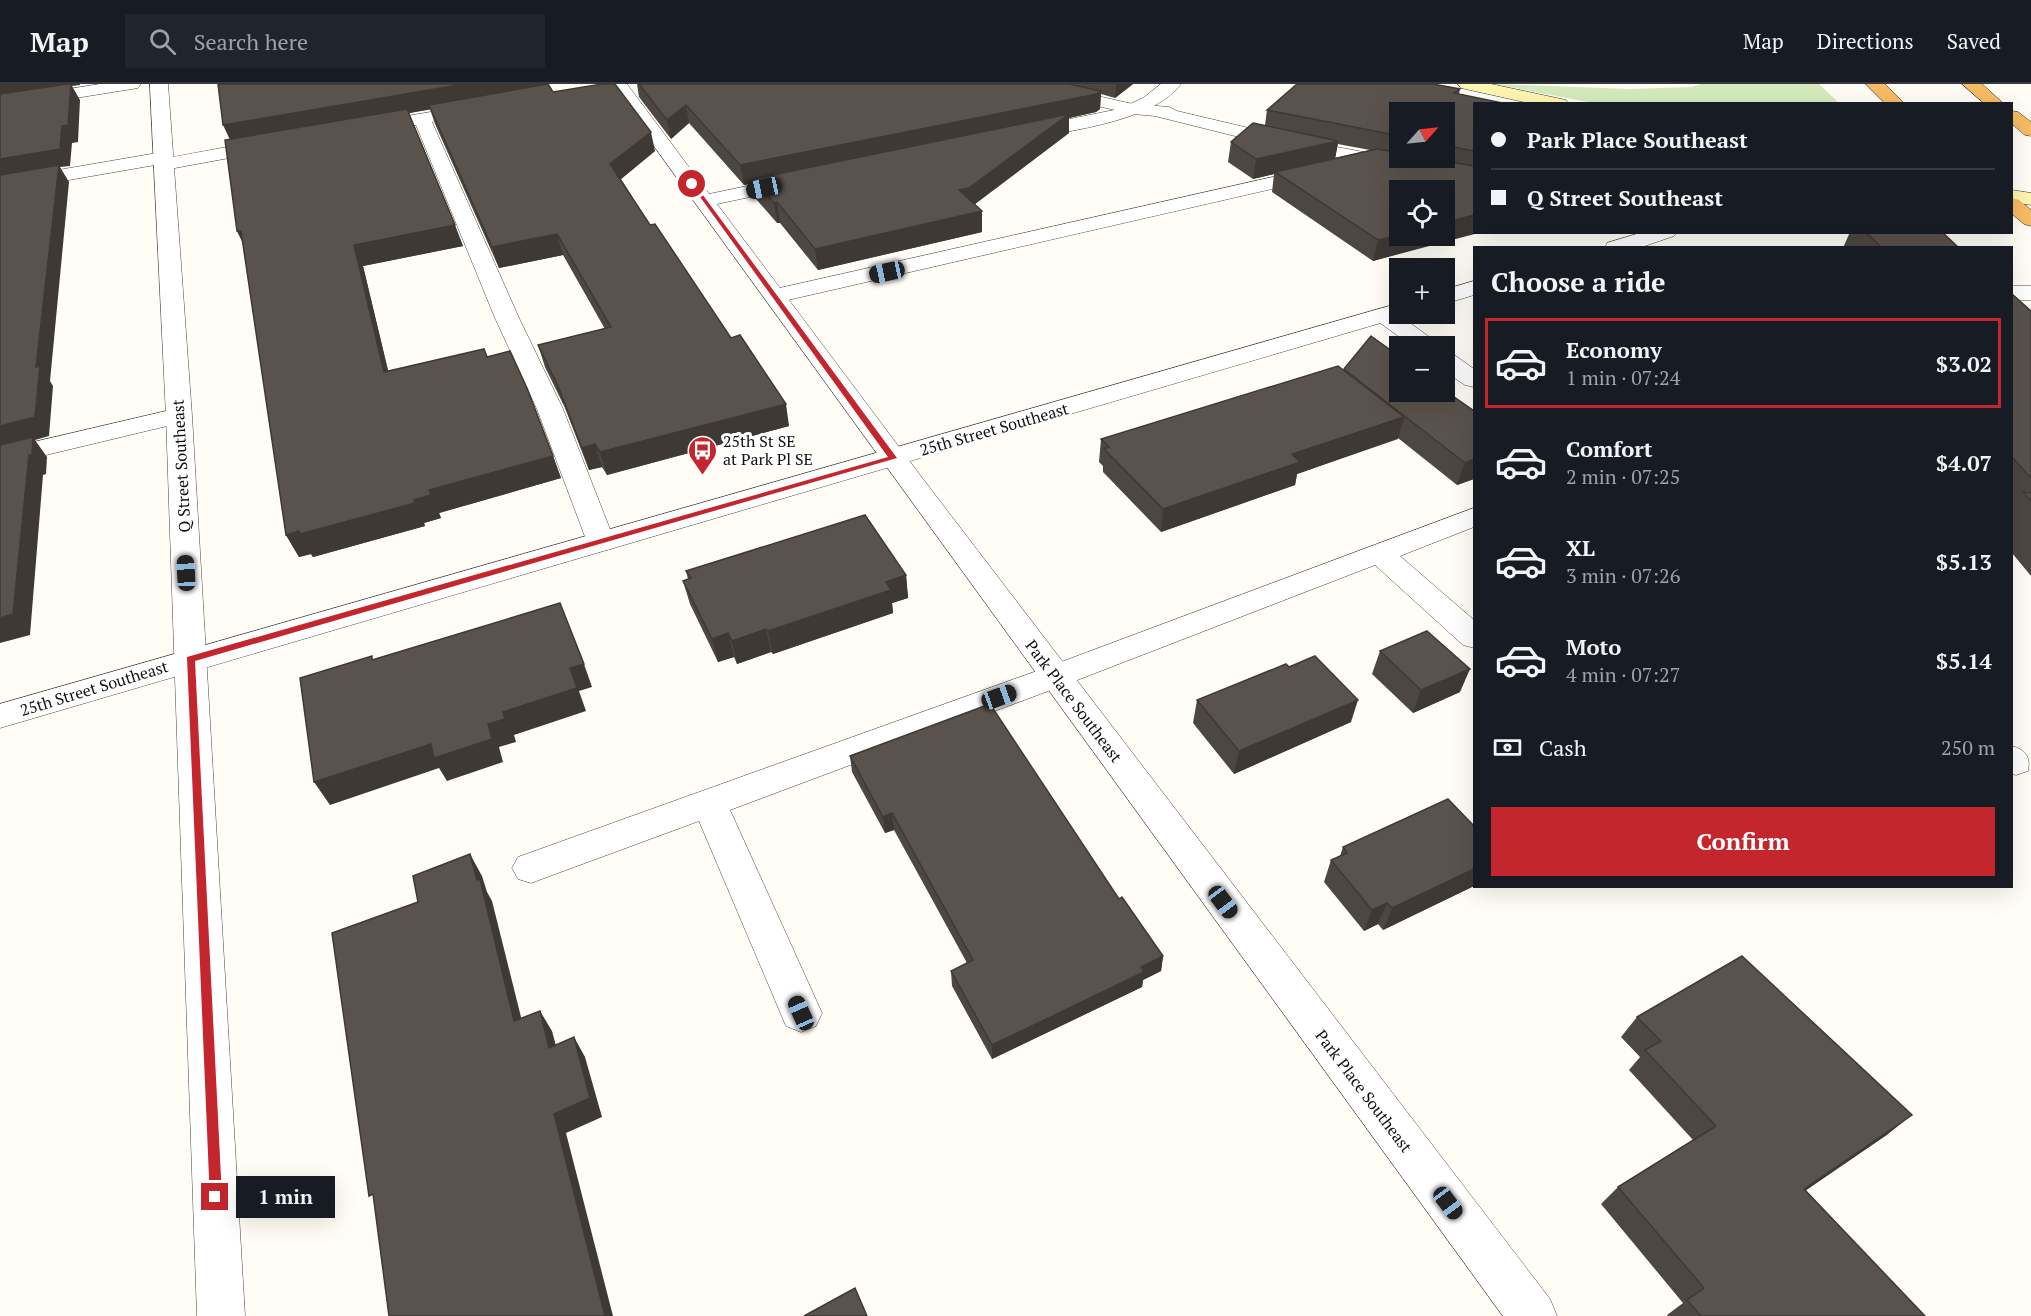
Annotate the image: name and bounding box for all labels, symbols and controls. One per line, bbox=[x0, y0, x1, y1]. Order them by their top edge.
search box bbox=[125, 14, 545, 68]
text: Map bbox=[30, 23, 89, 60]
icon: search bbox=[146, 25, 179, 58]
text: Search here bbox=[194, 27, 308, 56]
text: Map bbox=[1743, 27, 1784, 55]
text: Directions bbox=[1817, 27, 1914, 55]
text: Saved bbox=[1947, 27, 2001, 55]
north arrow bbox=[1389, 102, 1455, 168]
map controls bbox=[1389, 102, 1455, 402]
text: Park Place Southeast bbox=[1527, 125, 1748, 154]
route start bbox=[678, 170, 705, 197]
car bbox=[745, 175, 783, 201]
button: locate bbox=[1389, 180, 1455, 246]
text: Q Street Southeast bbox=[1527, 183, 1723, 212]
button: + bbox=[1389, 258, 1455, 324]
car bbox=[868, 259, 906, 285]
text: Choose a ride bbox=[1491, 264, 1666, 300]
text: Economy bbox=[1566, 335, 1662, 364]
button: − bbox=[1389, 336, 1455, 402]
icon: car bbox=[1494, 336, 1548, 390]
text: $3.02 bbox=[1936, 349, 1992, 378]
text: 1 min · 07:24 bbox=[1566, 364, 1680, 391]
street label: 25th Street Southeast bbox=[917, 397, 1071, 461]
street label: Q Street Southeast bbox=[167, 399, 195, 533]
place label: 25th St SE at Park Pl SE bbox=[723, 430, 813, 470]
bus stop icon: 25th St SE at Park Pl SE bbox=[686, 434, 718, 476]
text: Comfort bbox=[1566, 434, 1652, 463]
icon: car bbox=[1494, 435, 1548, 489]
text: $4.07 bbox=[1936, 448, 1992, 477]
text: 2 min · 07:25 bbox=[1566, 463, 1680, 490]
text: XL bbox=[1566, 533, 1595, 562]
icon: car bbox=[1494, 534, 1548, 588]
text: $5.13 bbox=[1936, 547, 1992, 576]
car bbox=[176, 555, 196, 591]
text: 3 min · 07:26 bbox=[1566, 562, 1680, 589]
text: Moto bbox=[1566, 632, 1621, 661]
icon: car bbox=[1494, 633, 1548, 687]
street label: Park Place Southeast bbox=[1021, 635, 1127, 767]
text: $5.14 bbox=[1936, 646, 1992, 675]
street label: 25th Street Southeast bbox=[17, 655, 171, 721]
text: 4 min · 07:27 bbox=[1566, 661, 1680, 688]
car bbox=[979, 682, 1019, 712]
icon: cash bbox=[1491, 731, 1524, 764]
text: Cash bbox=[1539, 733, 1587, 762]
text: 250 m bbox=[1941, 734, 1995, 761]
button: Confirm bbox=[1491, 807, 1995, 876]
car bbox=[1205, 882, 1241, 922]
car bbox=[785, 993, 817, 1033]
street label: Park Place Southeast bbox=[1311, 1025, 1417, 1157]
callout: 1 min bbox=[236, 1176, 335, 1218]
route end bbox=[201, 1183, 228, 1210]
text: 1 min bbox=[258, 1183, 313, 1210]
car bbox=[1430, 1183, 1466, 1223]

